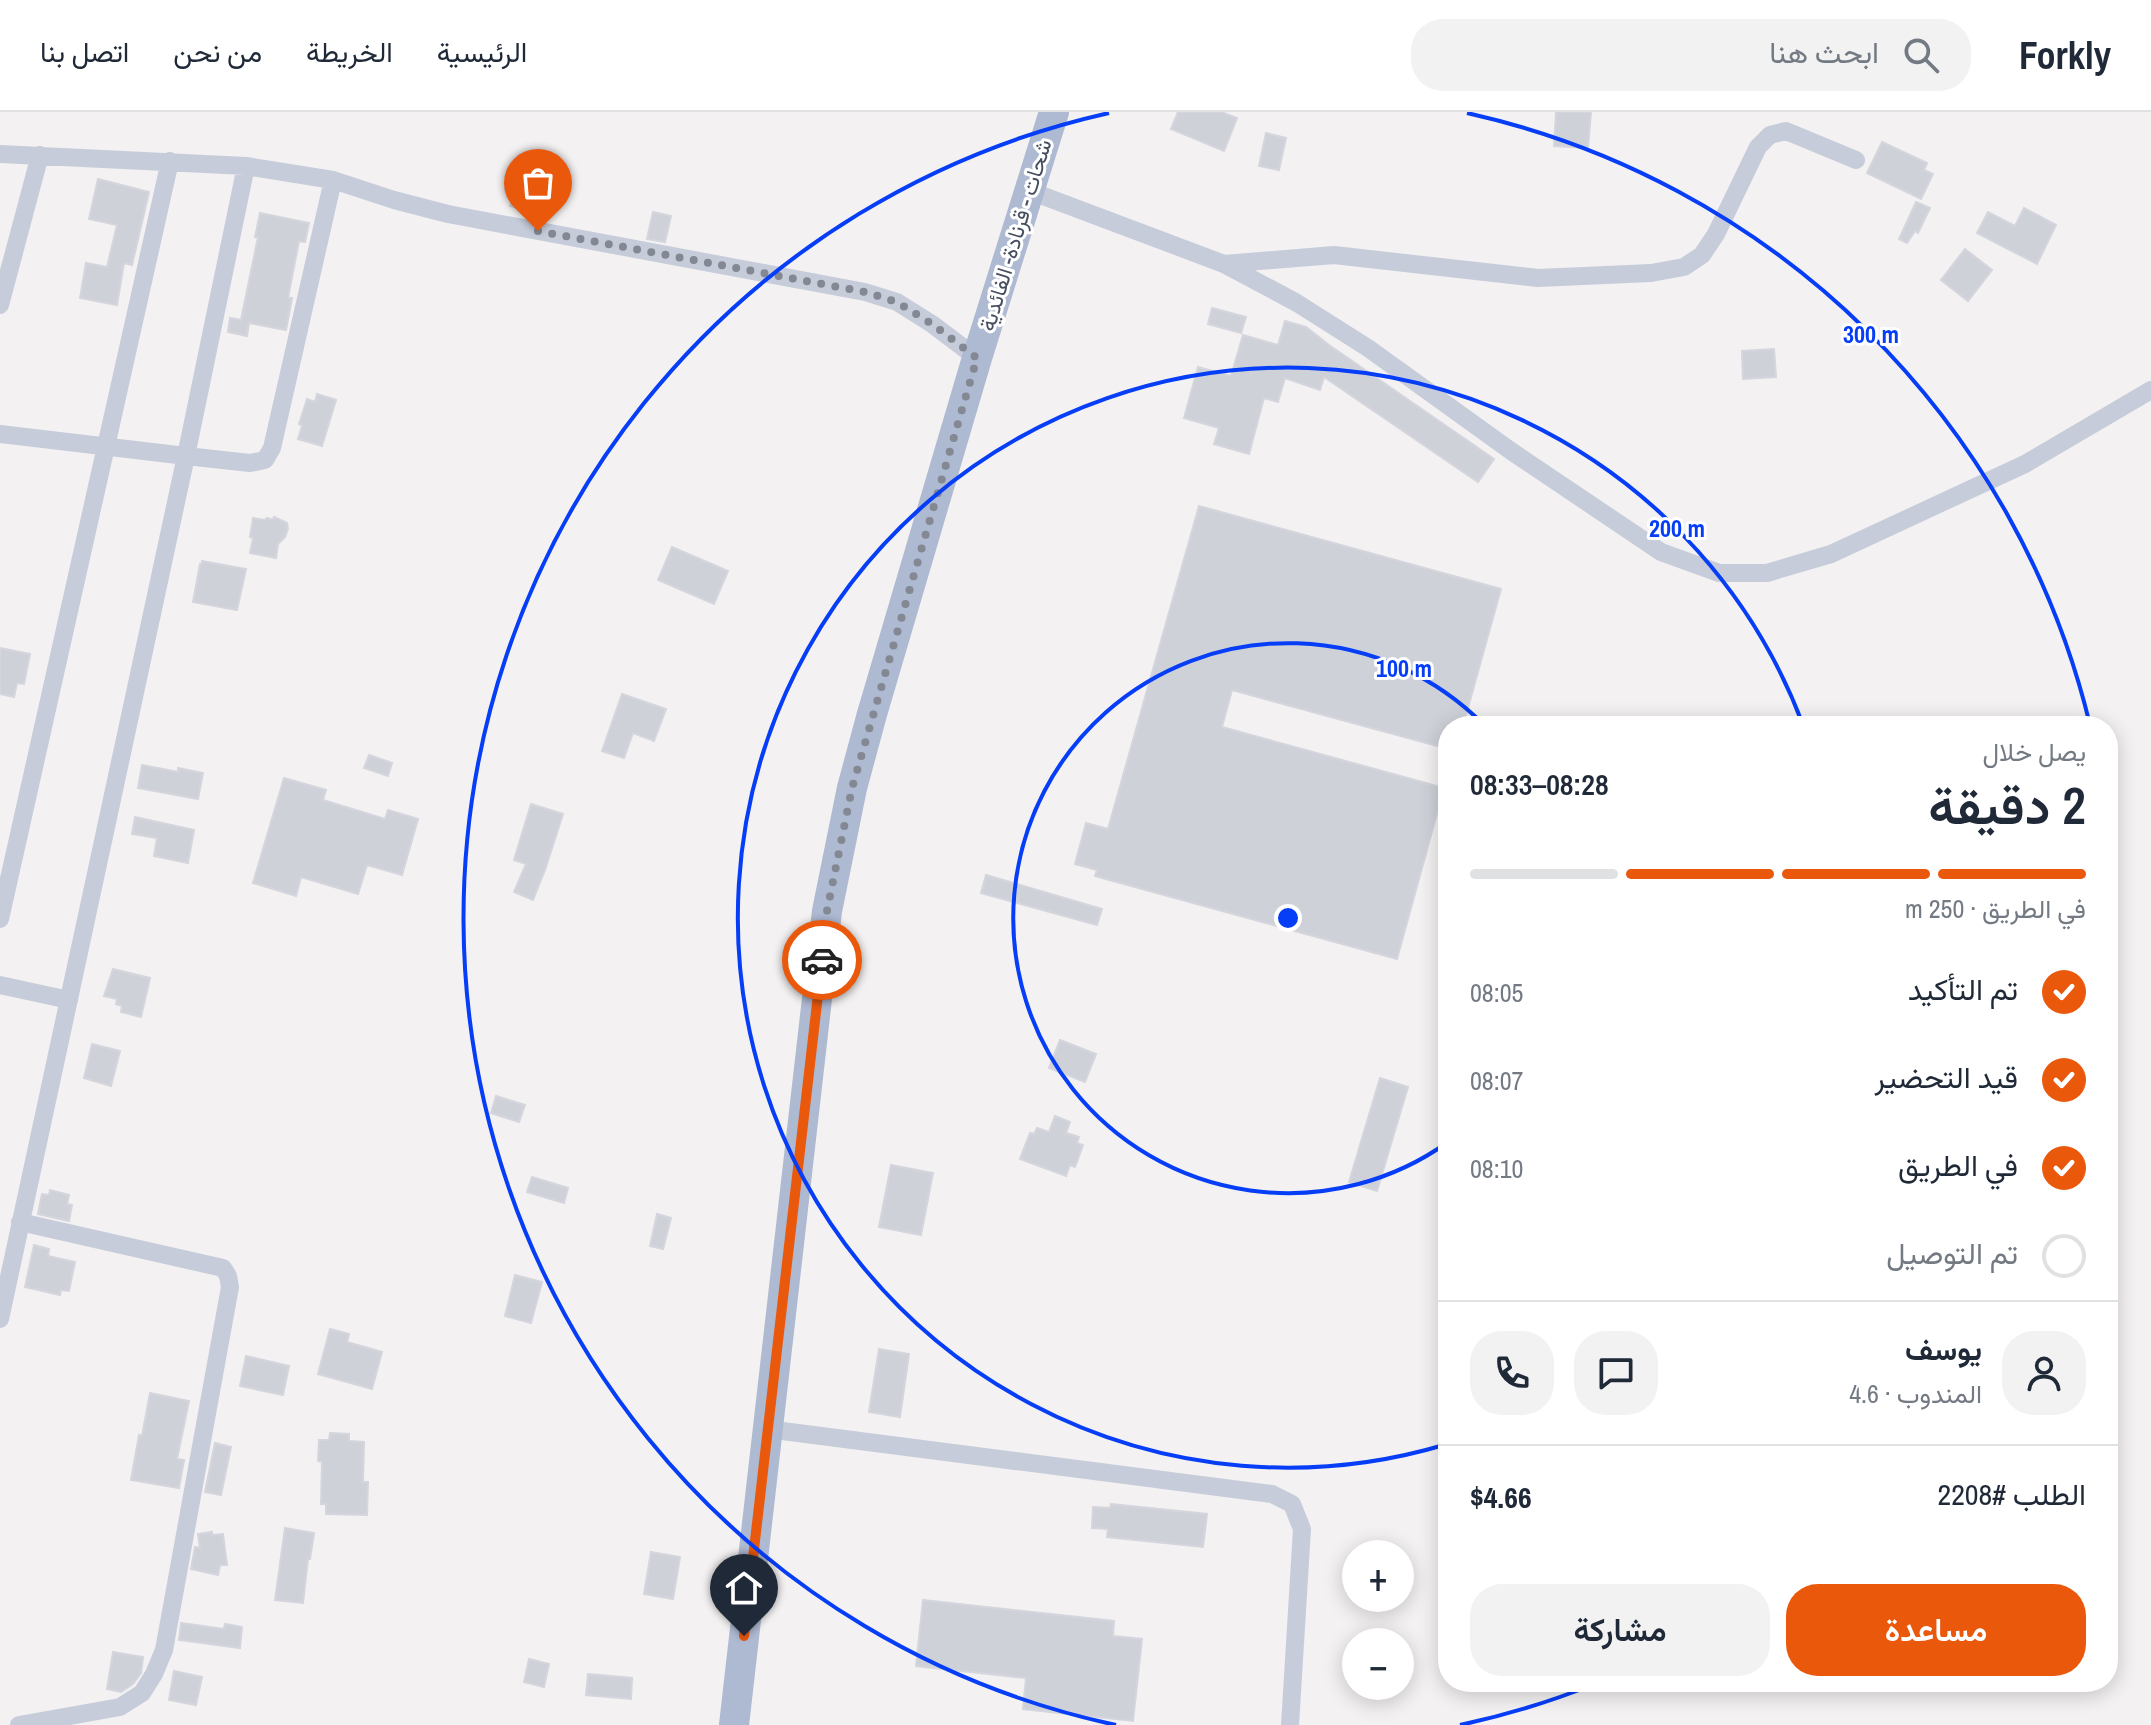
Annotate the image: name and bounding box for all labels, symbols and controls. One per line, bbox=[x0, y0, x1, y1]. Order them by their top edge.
search box bbox=[1411, 19, 1971, 91]
text: Forkly bbox=[2019, 30, 2111, 81]
text: ابحث هنا bbox=[1769, 32, 1879, 72]
text: اتصل بنا bbox=[40, 33, 129, 71]
text: من نحن bbox=[173, 33, 262, 71]
text: الخريطة bbox=[306, 33, 393, 71]
text: الرئيسية bbox=[437, 33, 527, 71]
icon: search bbox=[1899, 33, 1943, 77]
street label: شحات - قرنادة- الفائدية bbox=[972, 135, 1058, 335]
pin bbox=[504, 149, 572, 231]
icon: bag bbox=[516, 161, 560, 205]
text: 300 m bbox=[1843, 318, 1899, 350]
text: 200 m bbox=[1649, 512, 1705, 544]
text: 100 m bbox=[1376, 652, 1432, 684]
text: يصل خلال bbox=[1982, 734, 2086, 769]
text: 08:28–08:33 bbox=[1470, 764, 1609, 804]
text: 2 دقيقة bbox=[1928, 770, 2086, 840]
text: في الطريق · 250 m bbox=[1905, 891, 2086, 926]
centre of rings bbox=[1274, 904, 1302, 932]
courier bbox=[782, 920, 862, 1000]
icon: car bbox=[800, 938, 844, 982]
text: تم التأكيد bbox=[1908, 969, 2018, 1009]
icon: check bbox=[2042, 970, 2086, 1014]
text: 08:05 bbox=[1470, 975, 1523, 1010]
text: قيد التحضير bbox=[1875, 1057, 2018, 1097]
icon: check bbox=[2042, 1058, 2086, 1102]
text: 08:07 bbox=[1470, 1063, 1523, 1098]
text: في الطريق bbox=[1898, 1145, 2018, 1185]
icon: check bbox=[2042, 1146, 2086, 1190]
text: 08:10 bbox=[1470, 1151, 1523, 1186]
text: تم التوصيل bbox=[1886, 1233, 2018, 1273]
text: يوسف bbox=[1905, 1329, 1982, 1369]
button: phone bbox=[1470, 1331, 1554, 1415]
button: chat bbox=[1574, 1331, 1658, 1415]
button: person bbox=[2002, 1331, 2086, 1415]
text: المندوب · 4.6 bbox=[1849, 1376, 1982, 1411]
text: الطلب #2208 bbox=[1937, 1474, 2086, 1514]
text: $4.66 bbox=[1470, 1477, 1532, 1517]
map controls bbox=[1342, 1540, 1414, 1700]
button: + bbox=[1342, 1540, 1414, 1612]
pin bbox=[710, 1554, 778, 1636]
icon: home bbox=[722, 1566, 766, 1610]
button: مشاركة bbox=[1470, 1584, 1770, 1676]
button: مساعدة bbox=[1786, 1584, 2086, 1676]
button: − bbox=[1342, 1628, 1414, 1700]

